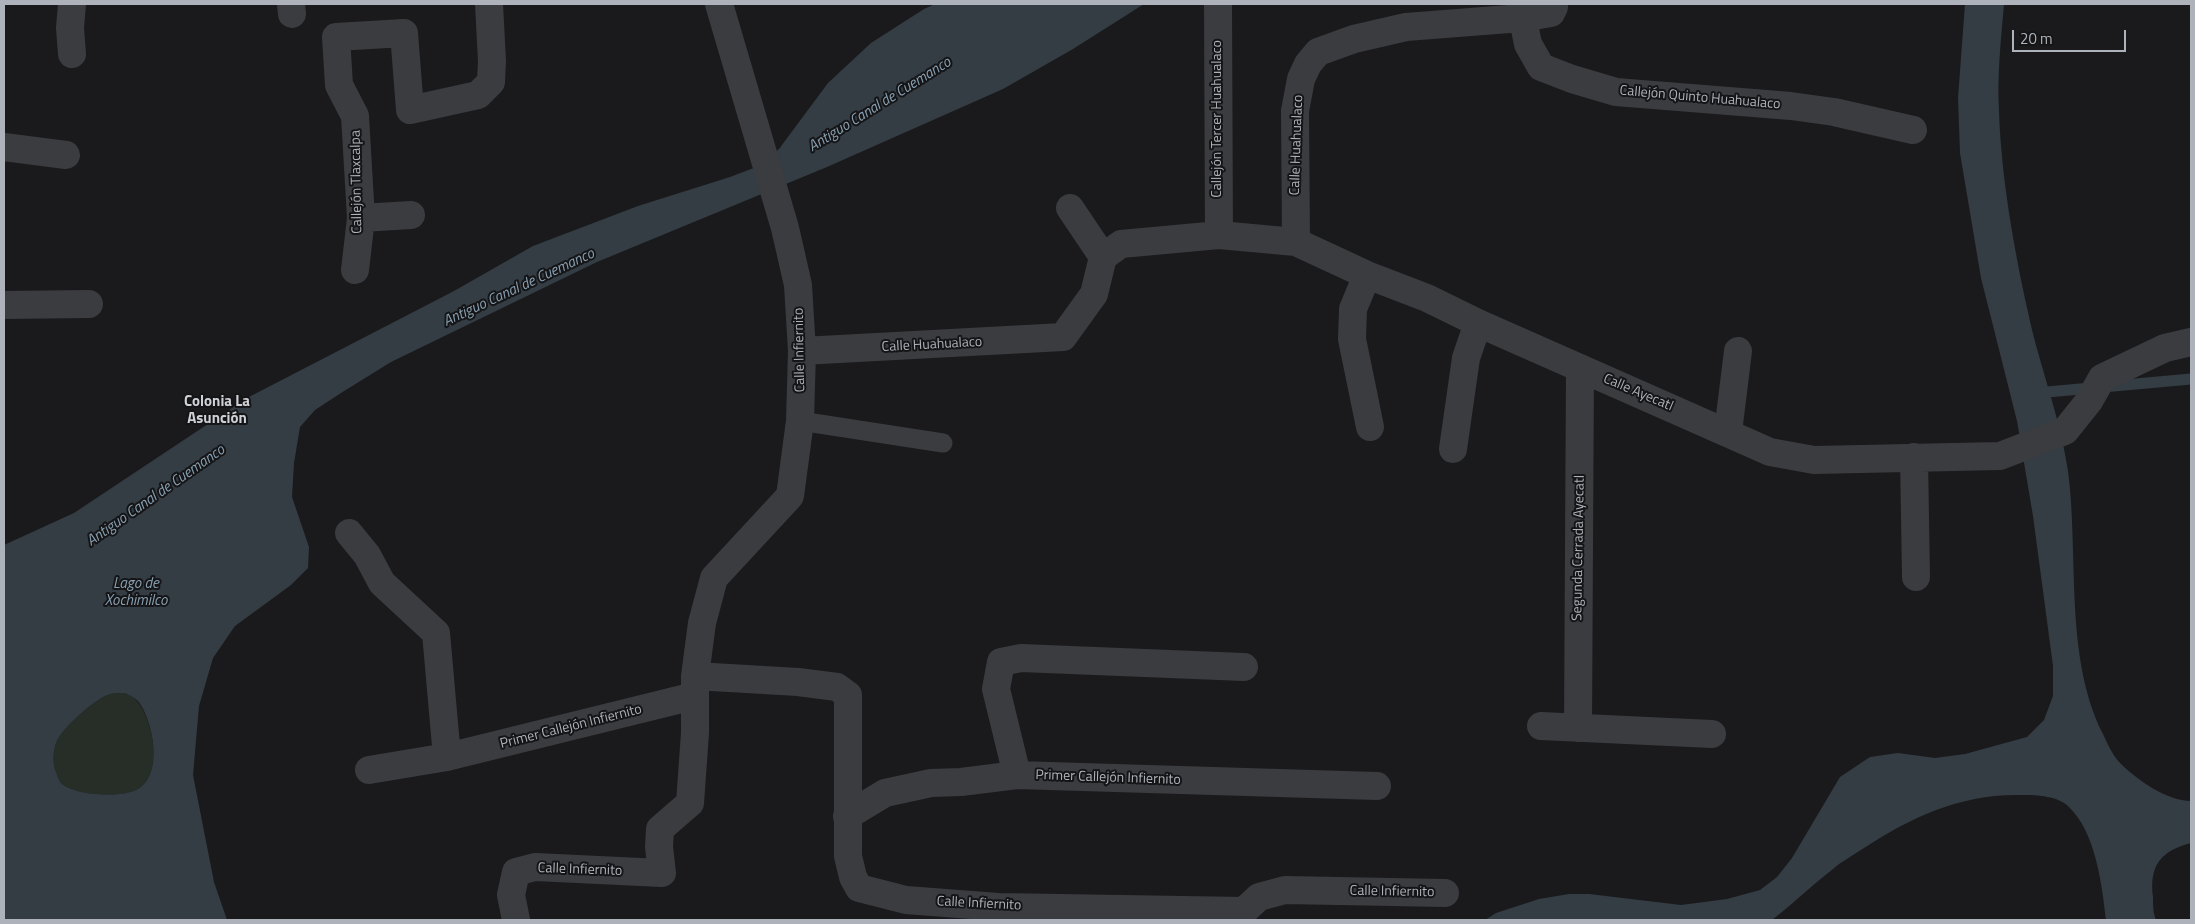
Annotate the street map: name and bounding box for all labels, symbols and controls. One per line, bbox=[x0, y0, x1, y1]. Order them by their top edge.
scale bar bbox=[2015, 20, 2129, 52]
text: 20 m bbox=[2020, 27, 2053, 50]
street label: Callejón Tercer Huahualaco bbox=[1210, 40, 1226, 198]
water label: Antiguo Canal de Cuemanco bbox=[805, 54, 955, 156]
street label: Callejón Quinto Huahualaco bbox=[1619, 83, 1781, 113]
street label: Calle Huahualaco bbox=[1287, 94, 1307, 196]
street label: Callejón Tlaxcalpa bbox=[348, 130, 366, 234]
water label: Antiguo Canal de Cuemanco bbox=[441, 245, 597, 331]
street label: Calle Infiernito bbox=[791, 308, 809, 392]
street label: Calle Huahualaco bbox=[881, 334, 983, 356]
street label: Calle Ayecatl bbox=[1601, 371, 1675, 415]
district label: Colonia La Asunción bbox=[184, 393, 250, 428]
water label: Antiguo Canal de Cuemanco bbox=[83, 441, 229, 551]
street label: Segunda Cerrada Ayecatl bbox=[1569, 475, 1589, 621]
water label: Lago de Xochimilco bbox=[105, 575, 167, 610]
street label: Primer Callejón Infiernito bbox=[498, 701, 644, 753]
street label: Primer Callejón Infiernito bbox=[1035, 767, 1181, 789]
street label: Calle Infiernito bbox=[537, 860, 623, 880]
street label: Calle Infiernito bbox=[1350, 883, 1434, 901]
street label: Calle Infiernito bbox=[936, 893, 1022, 915]

